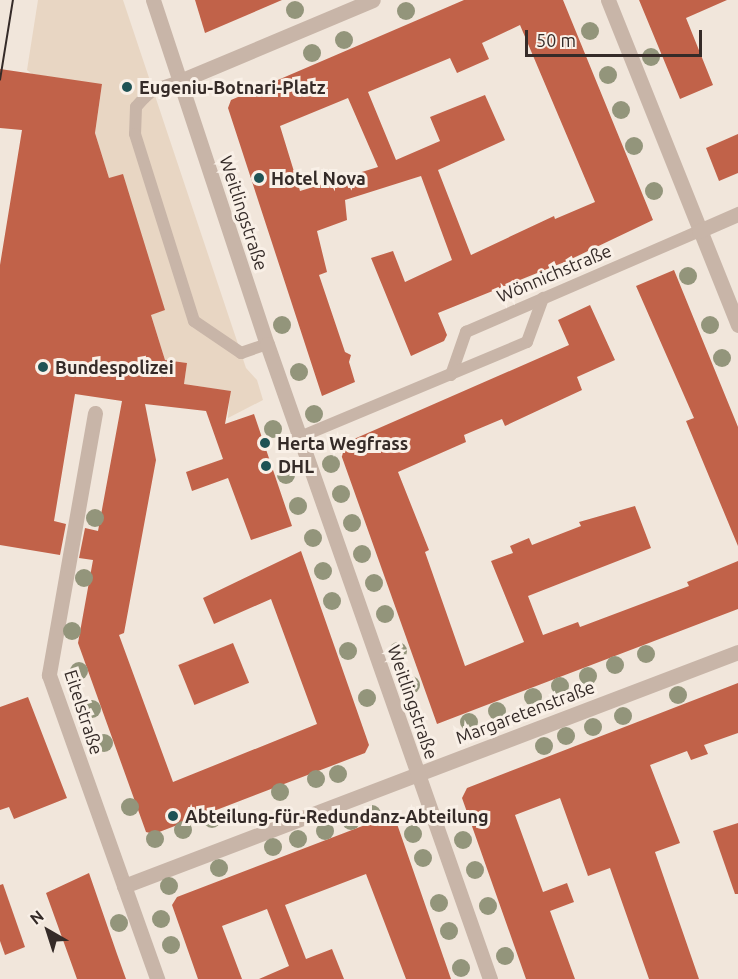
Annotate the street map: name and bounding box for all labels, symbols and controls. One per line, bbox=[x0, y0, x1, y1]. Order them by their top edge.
scale bar bbox=[528, 18, 705, 56]
text: 50 m bbox=[536, 30, 576, 50]
place label: Eugeniu-Botnari-Platz bbox=[139, 76, 326, 98]
marker: Eugeniu-Botnari-Platz bbox=[120, 80, 134, 94]
street label: Weitlingstraße bbox=[215, 153, 273, 273]
place label: Hotel Nova bbox=[271, 167, 366, 189]
marker: Hotel Nova bbox=[252, 171, 266, 185]
street label: Wönnichstraße bbox=[494, 239, 614, 307]
place label: Bundespolizei bbox=[55, 356, 174, 378]
marker: Bundespolizei bbox=[36, 360, 50, 374]
place label: Herta Wegfrass bbox=[277, 432, 408, 454]
marker: Herta Wegfrass bbox=[258, 436, 272, 450]
place label: DHL bbox=[278, 455, 314, 477]
marker: DHL bbox=[259, 459, 273, 473]
street label: Weitlingstraße bbox=[383, 642, 443, 762]
street label: Eitelstraße bbox=[60, 667, 108, 757]
street label: Margaretenstraße bbox=[453, 676, 597, 748]
place label: Abteilung-für-Redundanz-Abteilung bbox=[185, 805, 489, 827]
marker: Abteilung-für-Redundanz-Abteilung bbox=[166, 809, 180, 823]
north arrow bbox=[18, 901, 78, 961]
text: N bbox=[26, 906, 47, 928]

